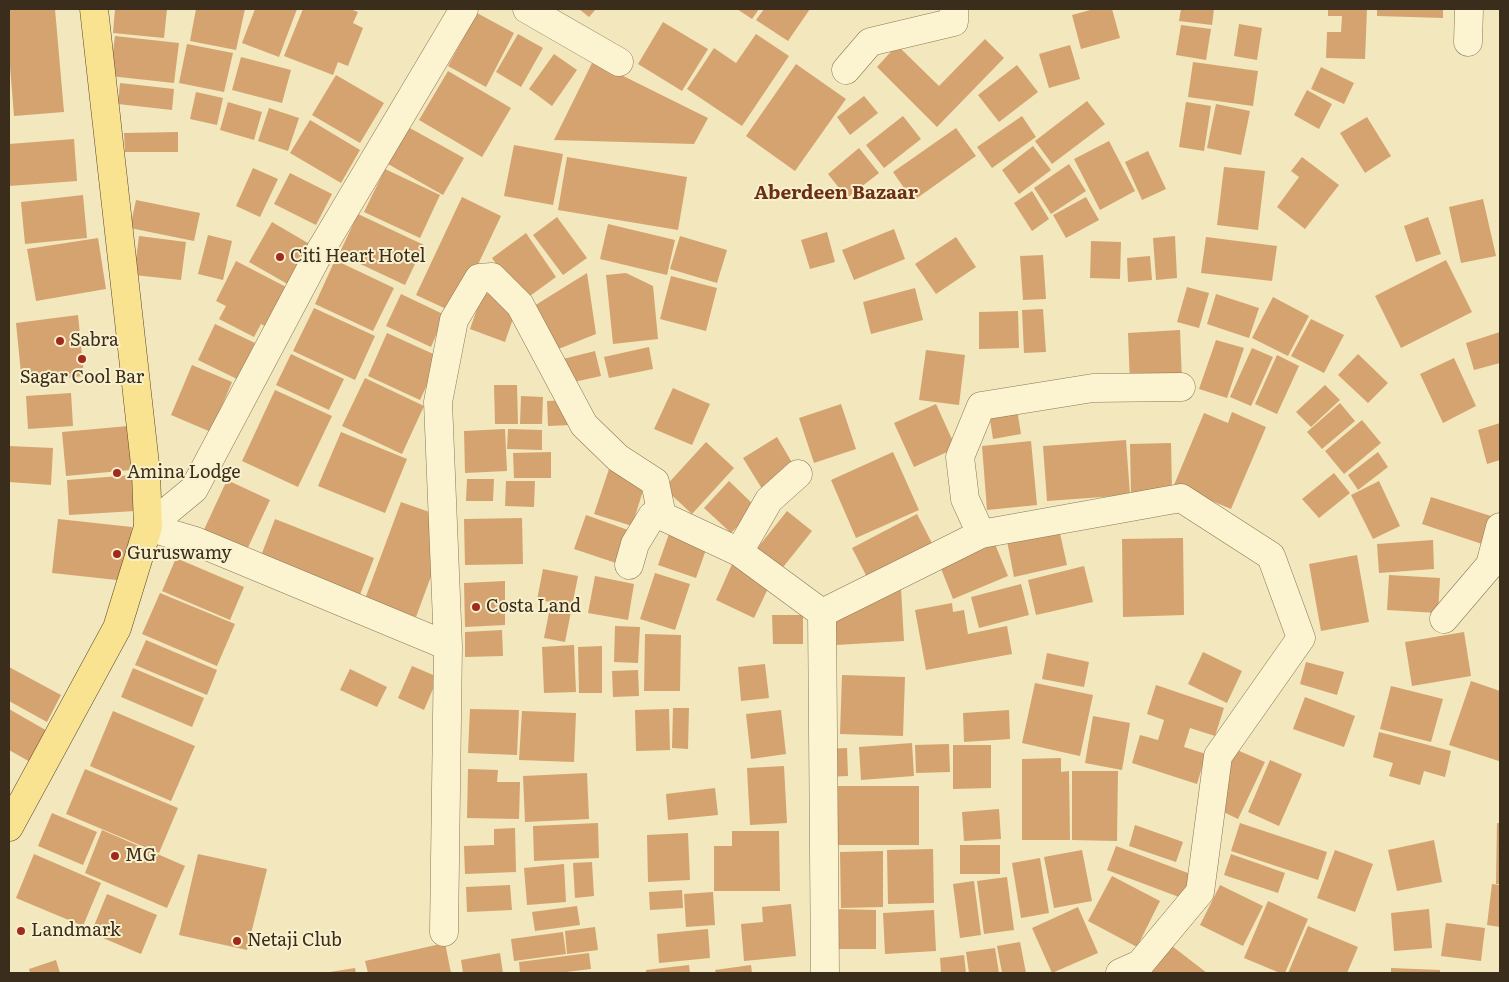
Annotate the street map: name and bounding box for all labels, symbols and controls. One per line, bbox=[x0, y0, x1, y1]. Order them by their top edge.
district label: Aberdeen Bazaar bbox=[754, 182, 918, 204]
place label: Citi Heart Hotel bbox=[290, 246, 426, 268]
marker: Citi Heart Hotel bbox=[274, 251, 286, 263]
place label: Sabra bbox=[70, 330, 119, 352]
marker: Sabra bbox=[54, 335, 66, 347]
marker: Sagar Cool Bar bbox=[76, 353, 88, 365]
place label: Sagar Cool Bar bbox=[20, 367, 144, 389]
place label: Amina Lodge bbox=[127, 462, 241, 484]
marker: Amina Lodge bbox=[111, 467, 123, 479]
place label: Guruswamy bbox=[127, 543, 232, 565]
marker: Guruswamy bbox=[111, 548, 123, 560]
place label: Costa Land bbox=[486, 596, 581, 618]
marker: Costa Land bbox=[470, 601, 482, 613]
place label: MG bbox=[125, 845, 156, 867]
marker: MG bbox=[109, 850, 121, 862]
place label: Landmark bbox=[31, 920, 121, 942]
marker: Landmark bbox=[15, 925, 27, 937]
place label: Netaji Club bbox=[247, 930, 342, 952]
marker: Netaji Club bbox=[231, 935, 243, 947]

